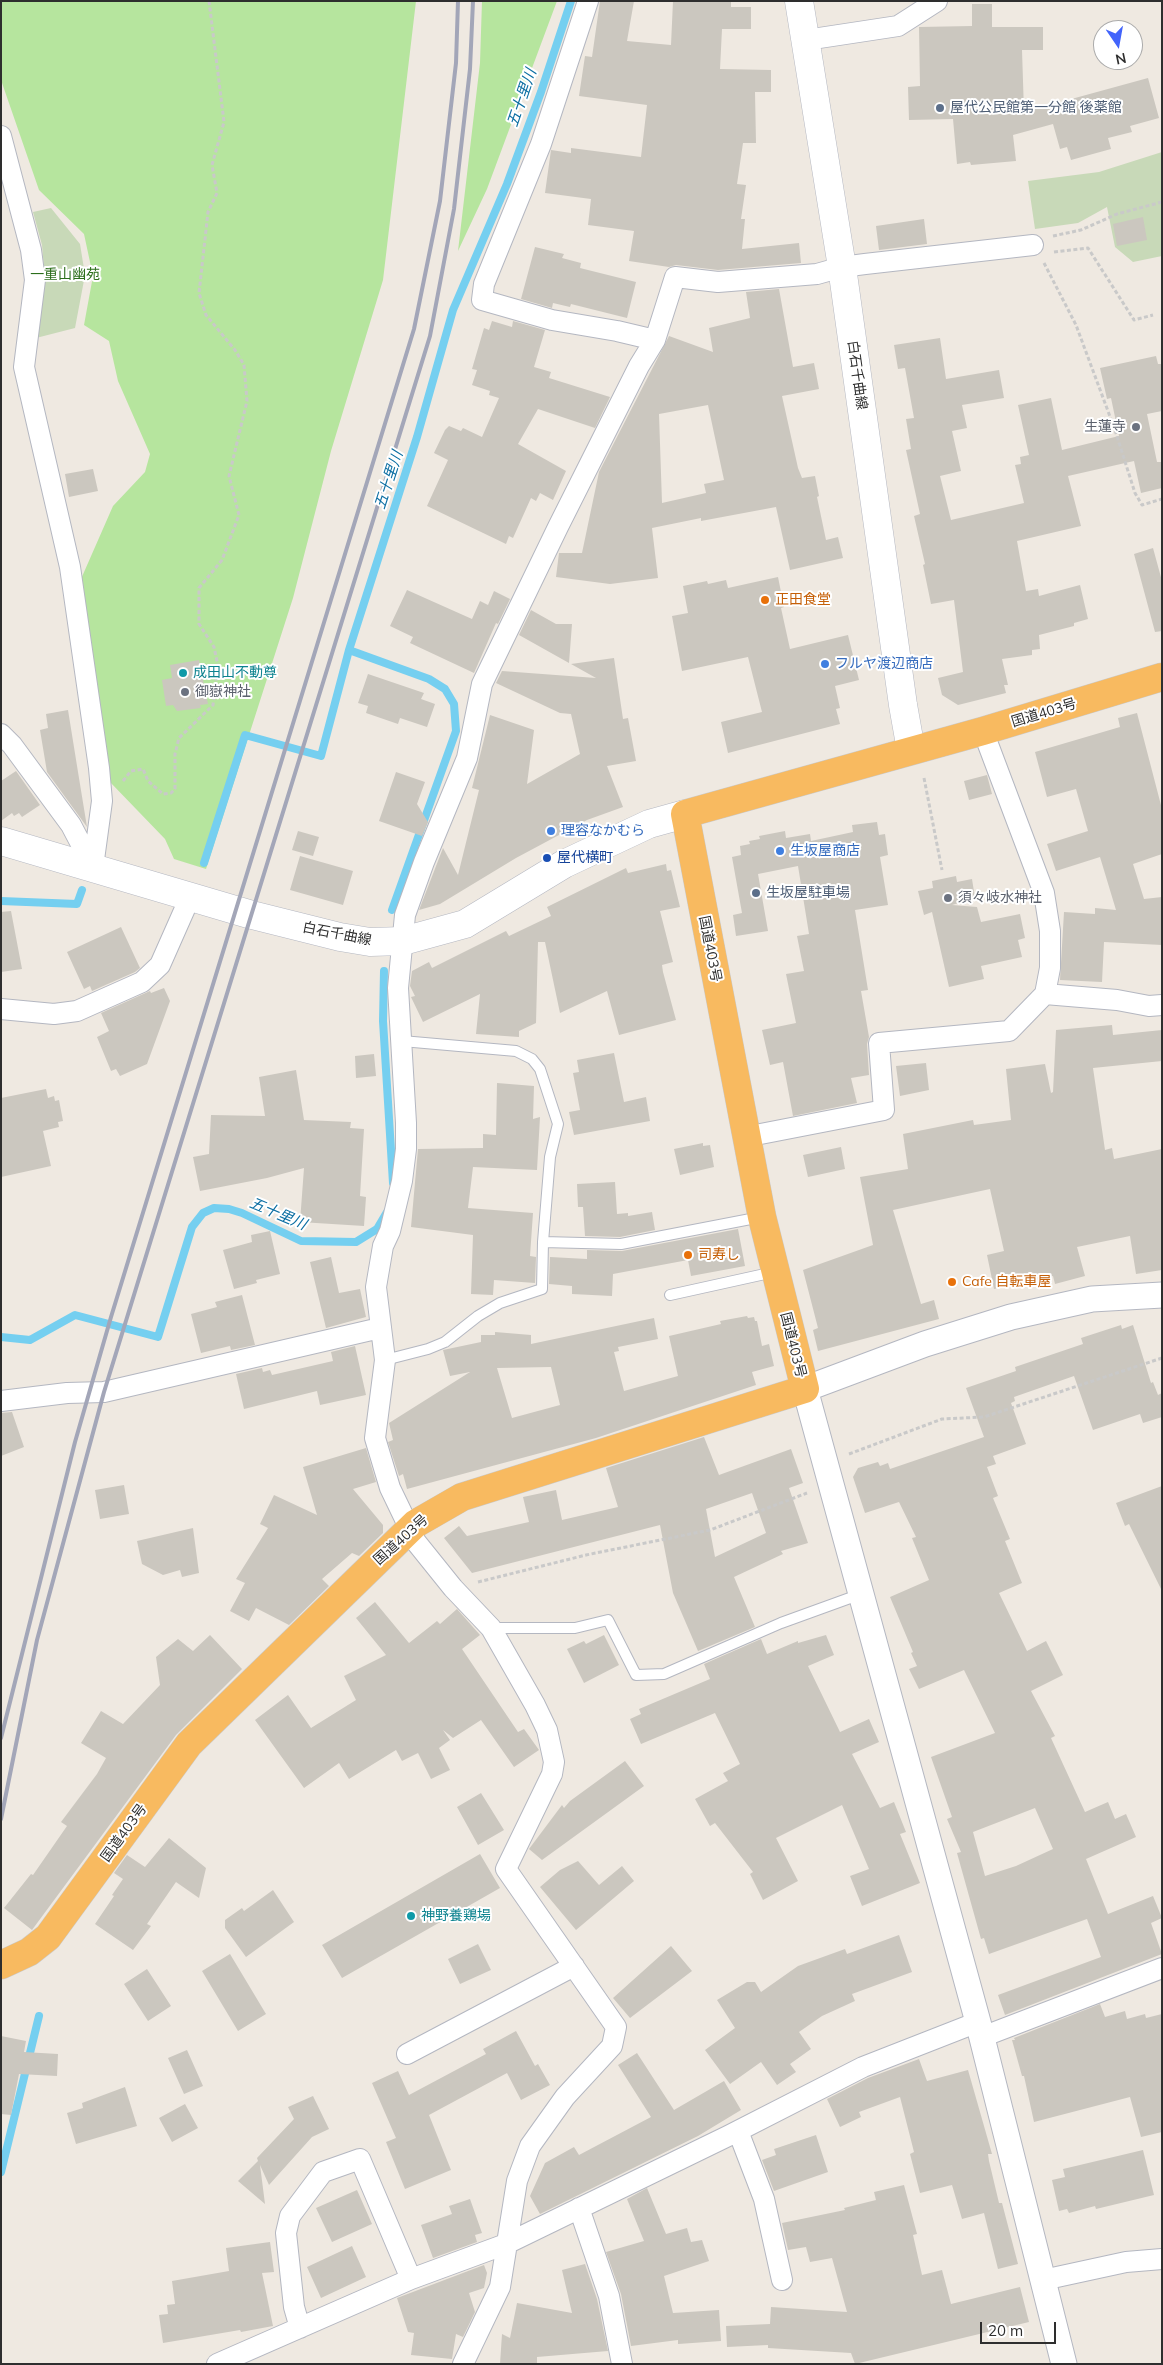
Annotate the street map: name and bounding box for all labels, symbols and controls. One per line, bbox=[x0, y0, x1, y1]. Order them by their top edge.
north arrow bbox=[1093, 20, 1143, 70]
text: N bbox=[1114, 49, 1128, 69]
water label: 五十里川 bbox=[504, 67, 540, 129]
place label: 屋代公民館第一分館 後薬館 bbox=[950, 100, 1122, 116]
marker: 屋代公民館第一分館 後薬館 bbox=[934, 102, 946, 114]
park label: 一重山幽苑 bbox=[30, 267, 100, 283]
street label: 白石千曲線 bbox=[844, 339, 870, 411]
place label: 生蓮寺 bbox=[1084, 419, 1126, 435]
marker: 生蓮寺 bbox=[1130, 421, 1142, 433]
water label: 五十里川 bbox=[371, 449, 407, 511]
place label: 正田食堂 bbox=[775, 592, 831, 608]
marker: 正田食堂 bbox=[759, 594, 771, 606]
place label: フルヤ渡辺商店 bbox=[835, 656, 933, 672]
marker: フルヤ渡辺商店 bbox=[819, 658, 831, 670]
place label: 成田山不動尊 bbox=[193, 665, 277, 681]
marker: 成田山不動尊 bbox=[177, 667, 189, 679]
place label: 御嶽神社 bbox=[195, 684, 251, 700]
marker: 御嶽神社 bbox=[179, 686, 191, 698]
street label: 国道403号 bbox=[1009, 695, 1079, 731]
place label: 理容なかむら bbox=[561, 823, 645, 839]
marker: 理容なかむら bbox=[545, 825, 557, 837]
place label: 生坂屋商店 bbox=[790, 843, 860, 859]
marker: 生坂屋商店 bbox=[774, 845, 786, 857]
place label: 屋代横町 bbox=[557, 850, 613, 866]
marker: 屋代横町 bbox=[541, 852, 553, 864]
place label: 生坂屋駐車場 bbox=[766, 885, 850, 901]
marker: 生坂屋駐車場 bbox=[750, 887, 762, 899]
place label: 須々岐水神社 bbox=[958, 890, 1042, 906]
marker: 須々岐水神社 bbox=[942, 892, 954, 904]
street label: 国道403号 bbox=[695, 914, 725, 984]
street label: 白石千曲線 bbox=[301, 919, 373, 949]
water label: 五十里川 bbox=[247, 1194, 309, 1234]
place label: 司寿し bbox=[698, 1247, 740, 1263]
marker: 司寿し bbox=[682, 1249, 694, 1261]
place label: Cafe 自転車屋 bbox=[962, 1274, 1052, 1290]
marker: Cafe 自転車屋 bbox=[946, 1276, 958, 1288]
street label: 国道403号 bbox=[777, 1310, 809, 1380]
street label: 国道403号 bbox=[370, 1511, 432, 1569]
street label: 国道403号 bbox=[97, 1801, 151, 1865]
place label: 神野養鶏場 bbox=[421, 1908, 491, 1924]
marker: 神野養鶏場 bbox=[405, 1910, 417, 1922]
scale bar bbox=[983, 2312, 1059, 2344]
text: 20 m bbox=[988, 2321, 1023, 2340]

